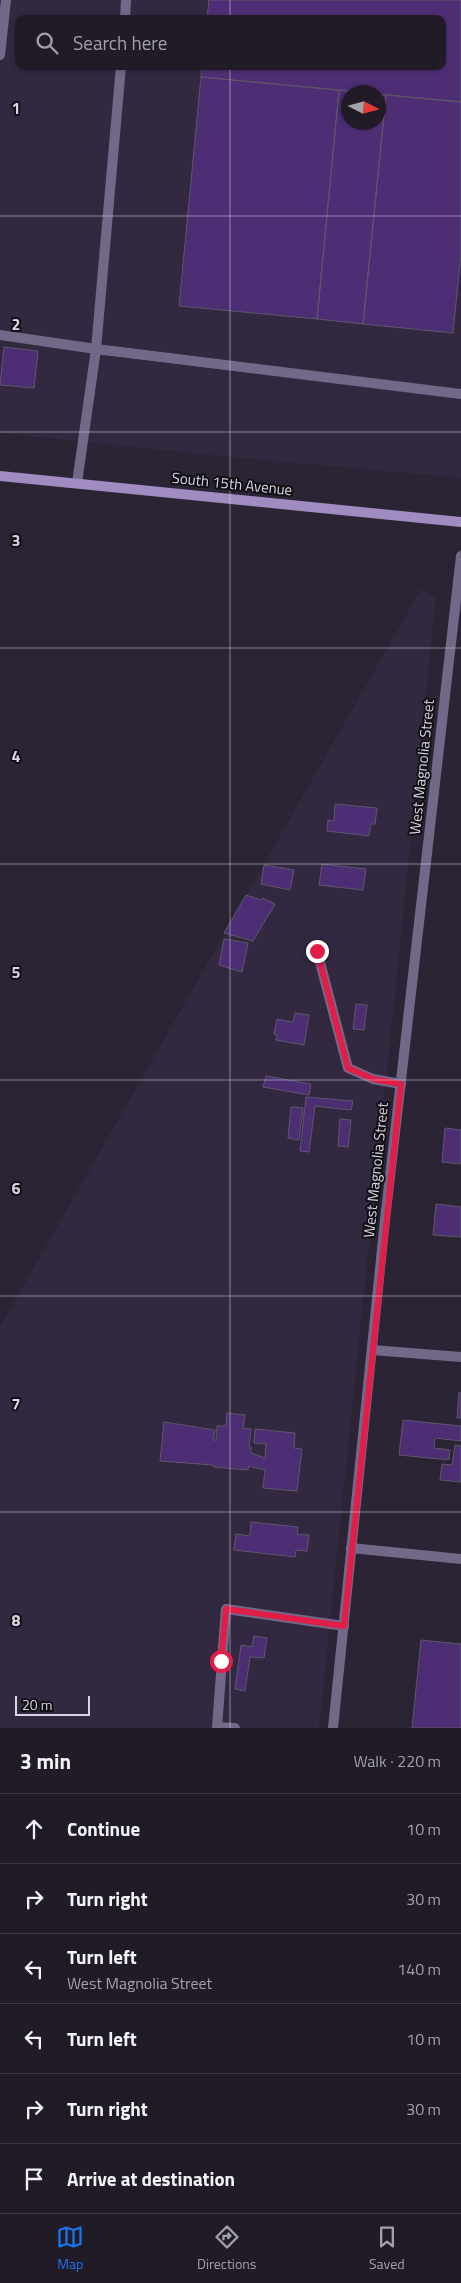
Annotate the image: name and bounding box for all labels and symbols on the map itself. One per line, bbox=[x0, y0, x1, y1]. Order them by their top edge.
north arrow bbox=[341, 85, 386, 130]
text: 1 bbox=[12, 96, 20, 120]
text: 2 bbox=[12, 312, 20, 336]
street label: South 15th Avenue bbox=[171, 466, 293, 501]
text: 3 bbox=[12, 528, 20, 552]
street label: West Magnolia Street bbox=[403, 697, 440, 836]
text: 4 bbox=[12, 744, 21, 768]
route end bbox=[306, 940, 329, 963]
text: 5 bbox=[12, 960, 21, 984]
street label: West Magnolia Street bbox=[357, 1100, 394, 1239]
text: 6 bbox=[12, 1176, 21, 1200]
text: 7 bbox=[12, 1392, 20, 1416]
text: 8 bbox=[12, 1608, 21, 1632]
route start bbox=[210, 1650, 233, 1673]
scale bar bbox=[15, 1693, 90, 1716]

